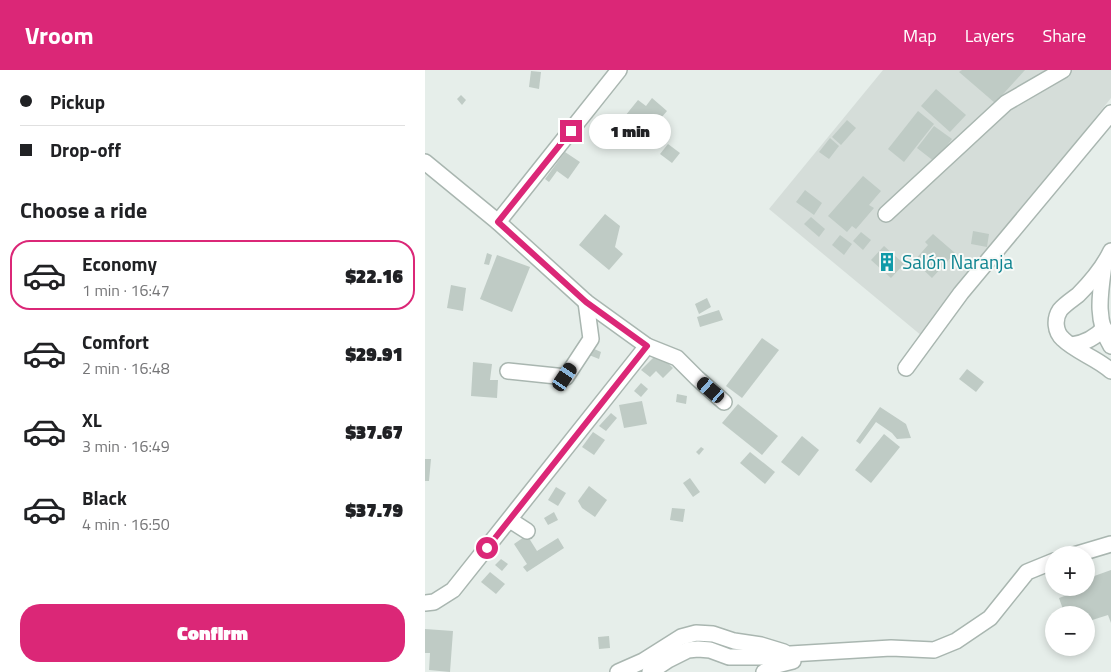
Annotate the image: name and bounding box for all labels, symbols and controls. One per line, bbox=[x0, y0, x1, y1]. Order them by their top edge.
text: Vroom bbox=[25, 17, 94, 53]
text: Map bbox=[903, 22, 937, 49]
text: Layers bbox=[965, 22, 1014, 49]
text: Share bbox=[1042, 22, 1086, 49]
text: Pickup bbox=[50, 87, 105, 116]
callout: 1 min bbox=[589, 114, 671, 148]
text: 1 min bbox=[610, 119, 650, 143]
route end bbox=[560, 120, 582, 142]
text: Drop-off bbox=[50, 135, 121, 164]
text: Choose a ride bbox=[20, 193, 147, 227]
place label: Salón Naranja bbox=[902, 247, 1013, 276]
text: Economy bbox=[82, 249, 157, 278]
building icon: Salón Naranja bbox=[876, 251, 898, 273]
icon: car bbox=[22, 253, 67, 298]
text: $22.16 bbox=[345, 261, 403, 290]
text: 1 min · 16:47 bbox=[82, 278, 170, 302]
text: Comfort bbox=[82, 327, 149, 356]
icon: car bbox=[22, 331, 67, 376]
text: $29.91 bbox=[345, 339, 403, 368]
text: 2 min · 16:48 bbox=[82, 356, 170, 380]
car bbox=[550, 360, 579, 394]
car bbox=[694, 374, 727, 406]
text: XL bbox=[82, 405, 102, 434]
icon: car bbox=[22, 409, 67, 454]
text: $37.67 bbox=[345, 417, 403, 446]
text: 3 min · 16:49 bbox=[82, 434, 170, 458]
text: Black bbox=[82, 483, 127, 512]
icon: car bbox=[22, 487, 67, 532]
text: $37.79 bbox=[345, 495, 403, 524]
text: 4 min · 16:50 bbox=[82, 512, 170, 536]
route start bbox=[476, 537, 498, 559]
map controls bbox=[1045, 546, 1095, 656]
button: + bbox=[1045, 546, 1095, 596]
button: Confirm bbox=[20, 604, 405, 662]
button: − bbox=[1045, 606, 1095, 656]

